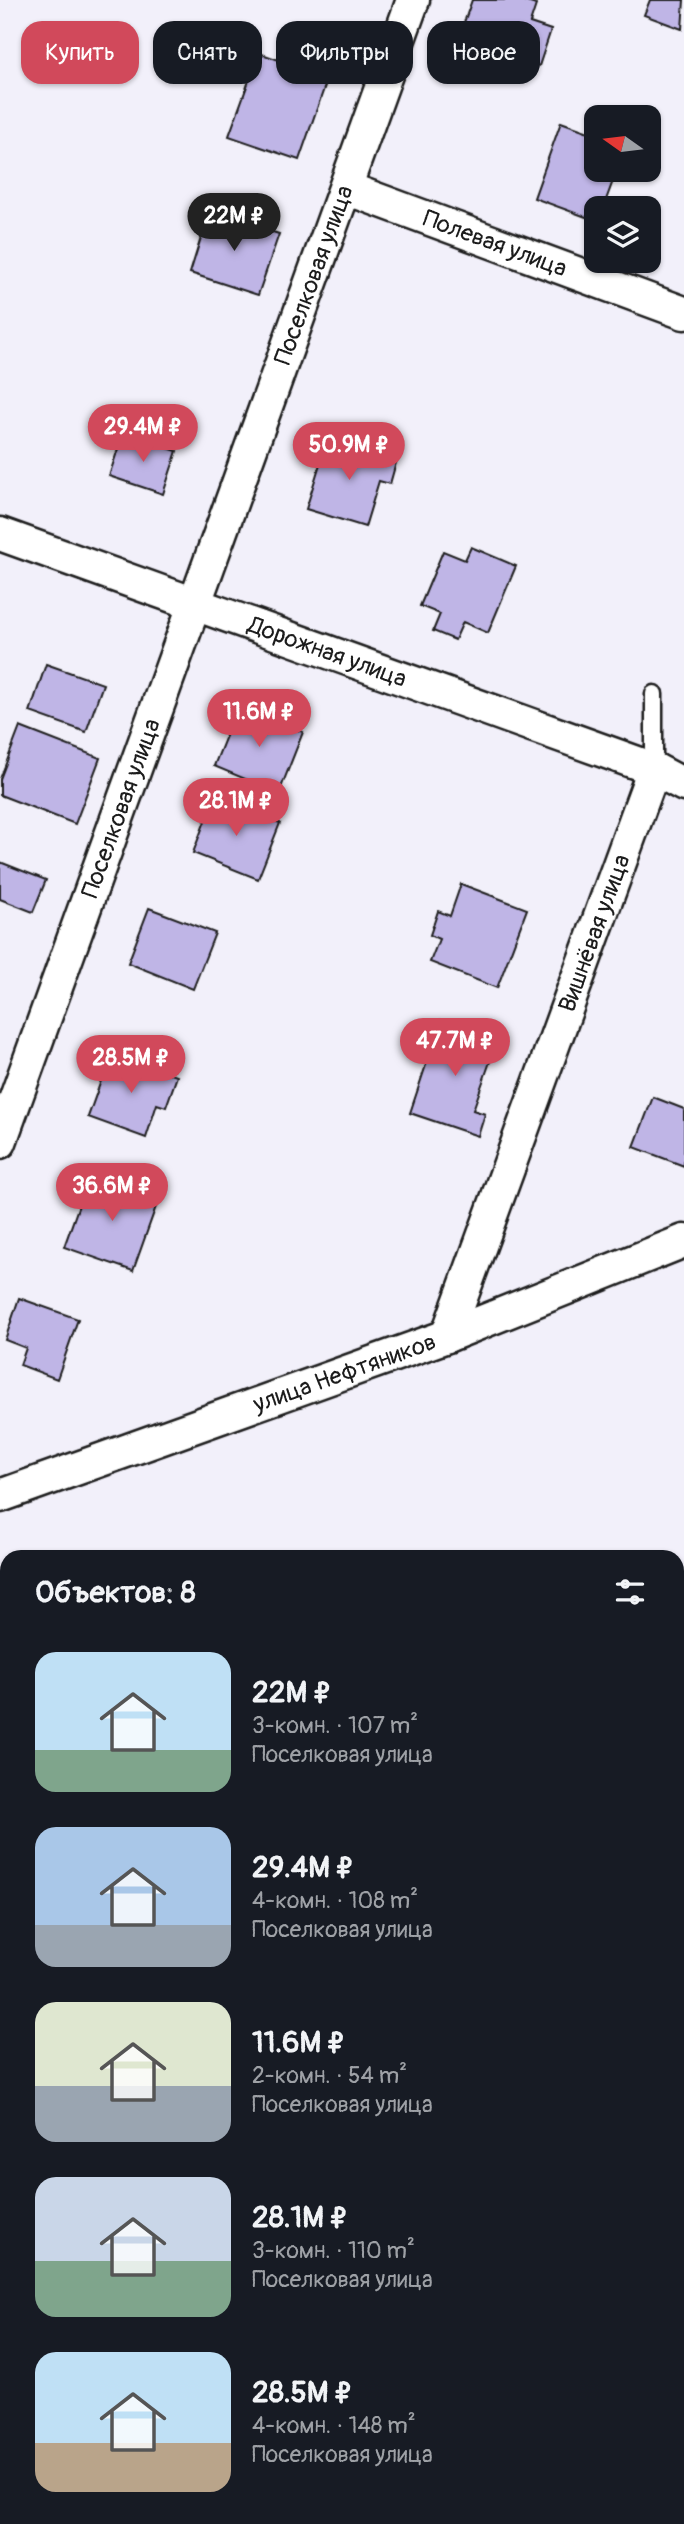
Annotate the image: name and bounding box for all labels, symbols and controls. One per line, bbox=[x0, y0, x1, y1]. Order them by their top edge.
chip: Купить bbox=[21, 21, 139, 84]
chip: Снять bbox=[153, 21, 262, 84]
chip: Фильтры bbox=[276, 21, 413, 84]
chip: Новое bbox=[427, 21, 540, 84]
north arrow bbox=[584, 105, 662, 182]
map controls bbox=[584, 105, 661, 273]
street label: Поселковая улица bbox=[268, 182, 360, 369]
pin: 22M ₽ bbox=[185, 194, 283, 253]
button: layers bbox=[584, 196, 661, 273]
text: 22M ₽ bbox=[203, 201, 265, 230]
street label: Полевая улица bbox=[419, 204, 571, 283]
pin: 29.4M ₽ bbox=[78, 405, 208, 464]
text: 29.4M ₽ bbox=[104, 412, 182, 441]
pin: 50.9M ₽ bbox=[284, 422, 414, 482]
text: 50.9M ₽ bbox=[309, 430, 389, 459]
street label: Дорожная улица bbox=[243, 610, 411, 694]
pin: 11.6M ₽ bbox=[194, 690, 324, 749]
text: 11.6M ₽ bbox=[223, 697, 295, 726]
street label: Поселковая улица bbox=[76, 715, 167, 902]
pin: 28.1M ₽ bbox=[171, 778, 301, 838]
text: 28.1M ₽ bbox=[199, 786, 273, 815]
street label: Вишнёвая улица bbox=[553, 850, 637, 1016]
pin: 47.7M ₽ bbox=[390, 1018, 520, 1078]
text: 47.7M ₽ bbox=[416, 1026, 494, 1055]
pin: 28.5M ₽ bbox=[66, 1036, 196, 1095]
text: 28.5M ₽ bbox=[92, 1043, 170, 1072]
pin: 36.6M ₽ bbox=[47, 1164, 177, 1223]
text: 36.6M ₽ bbox=[72, 1171, 152, 1200]
street label: улица Нефтяников bbox=[249, 1327, 440, 1419]
icon: filters bbox=[611, 1573, 649, 1611]
text: Объектов: 8 bbox=[35, 1574, 196, 1611]
text: 22M ₽ bbox=[252, 1674, 332, 1711]
icon: home bbox=[91, 1680, 175, 1764]
text: 3-комн. · 107 m² bbox=[252, 1711, 418, 1740]
text: Поселковая улица bbox=[252, 1740, 433, 1769]
text: 29.4M ₽ bbox=[252, 1849, 354, 1886]
icon: home bbox=[91, 1855, 175, 1939]
text: 4-комн. · 108 m² bbox=[252, 1886, 418, 1915]
text: Поселковая улица bbox=[252, 1915, 433, 1944]
text: 11.6M ₽ bbox=[252, 2024, 346, 2061]
icon: home bbox=[91, 2030, 175, 2114]
text: 2-комн. · 54 m² bbox=[252, 2061, 407, 2090]
text: Поселковая улица bbox=[252, 2090, 433, 2119]
text: 28.1M ₽ bbox=[252, 2199, 348, 2236]
icon: home bbox=[91, 2205, 175, 2289]
text: 3-комн. · 110 m² bbox=[252, 2236, 415, 2265]
text: Поселковая улица bbox=[252, 2265, 433, 2294]
text: 28.5M ₽ bbox=[252, 2374, 353, 2411]
icon: home bbox=[91, 2380, 175, 2464]
text: 4-комн. · 148 m² bbox=[252, 2411, 416, 2440]
text: Поселковая улица bbox=[252, 2440, 433, 2469]

